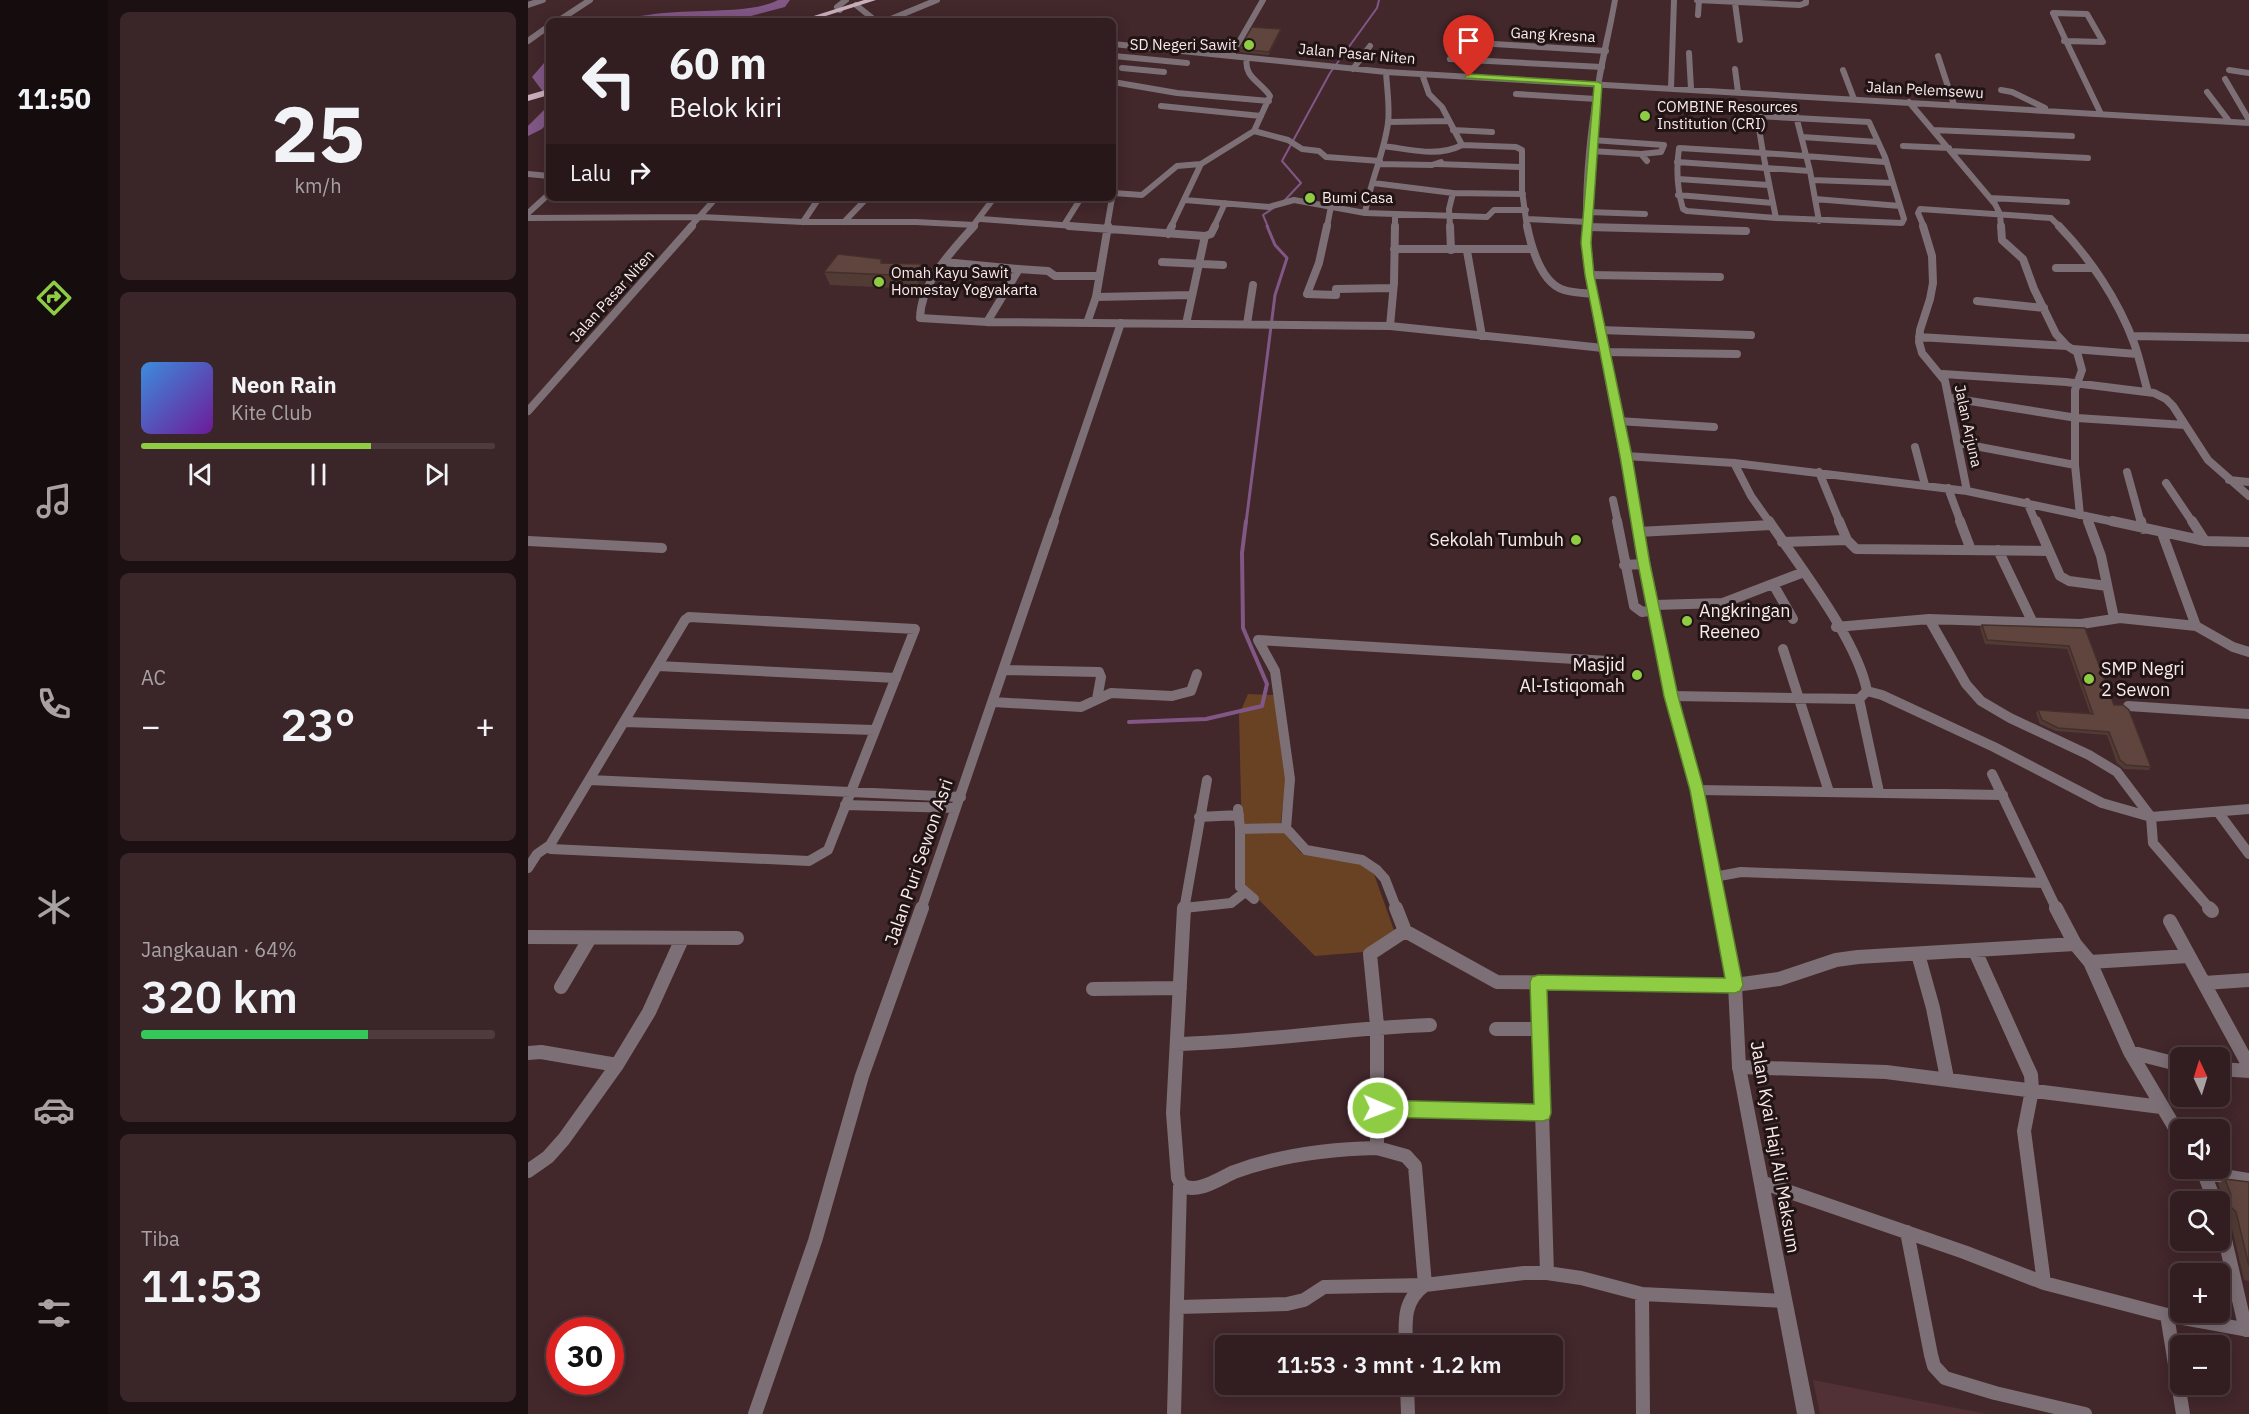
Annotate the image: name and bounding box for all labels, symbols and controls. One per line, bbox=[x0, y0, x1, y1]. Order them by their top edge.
pin bbox=[1443, 15, 1494, 77]
street label: Gang Kresna bbox=[1510, 23, 1596, 46]
icon: arrive bbox=[1452, 24, 1485, 57]
place label: SD Negeri Sawit bbox=[1130, 35, 1237, 54]
text: 60 m bbox=[669, 36, 767, 91]
marker: SD Negeri Sawit bbox=[1242, 38, 1256, 52]
street label: Jalan Pasar Niten bbox=[1298, 39, 1416, 68]
icon: left bbox=[570, 42, 648, 120]
street label: Jalan Pelemsewu bbox=[1866, 77, 1984, 102]
text: 11:50 bbox=[17, 81, 91, 116]
text: 25 bbox=[271, 82, 365, 183]
text: Belok kiri bbox=[669, 89, 782, 124]
place label: COMBINE Resources Institution (CRI) bbox=[1657, 97, 1798, 133]
marker: COMBINE Resources Institution (CRI) bbox=[1638, 109, 1652, 123]
icon: right bbox=[623, 156, 656, 189]
text: Lalu bbox=[570, 158, 611, 187]
text: km/h bbox=[294, 172, 342, 199]
place label: Bumi Casa bbox=[1322, 188, 1393, 207]
marker: Bumi Casa bbox=[1303, 191, 1317, 205]
street label: Jalan Pasar Niten bbox=[565, 246, 658, 346]
place label: Omah Kayu Sawit Homestay Yogyakarta bbox=[891, 263, 1037, 299]
marker: Omah Kayu Sawit Homestay Yogyakarta bbox=[872, 275, 886, 289]
icon: directions bbox=[33, 277, 75, 319]
text: Neon Rain bbox=[231, 370, 337, 399]
street label: Jalan Arjuna bbox=[1950, 383, 1986, 469]
text: Kite Club bbox=[231, 399, 312, 426]
icon: previous bbox=[184, 458, 217, 491]
icon: pause bbox=[302, 458, 335, 491]
icon: next bbox=[420, 458, 453, 491]
icon: music bbox=[33, 480, 75, 522]
place label: Sekolah Tumbuh bbox=[1429, 528, 1564, 551]
marker: Sekolah Tumbuh bbox=[1569, 533, 1583, 547]
place label: Angkringan Reeneo bbox=[1699, 599, 1790, 643]
marker: Angkringan Reeneo bbox=[1680, 614, 1694, 628]
place label: Masjid Al-Istiqomah bbox=[1519, 653, 1625, 697]
place label: SMP Negri 2 Sewon bbox=[2101, 657, 2184, 701]
text: AC bbox=[141, 664, 166, 691]
marker: Masjid Al-Istiqomah bbox=[1630, 668, 1644, 682]
marker: SMP Negri 2 Sewon bbox=[2082, 672, 2096, 686]
icon: phone bbox=[33, 683, 75, 725]
text: 23° bbox=[280, 695, 356, 753]
text: − bbox=[141, 704, 161, 747]
text: + bbox=[475, 704, 495, 747]
street label: Jalan Puri Sewon Asri bbox=[879, 776, 958, 948]
icon: climate bbox=[33, 886, 75, 928]
text: Jangkauan · 64% bbox=[141, 936, 297, 963]
text: 320 km bbox=[141, 967, 298, 1025]
street label: Jalan Kyai Haji Ali Maksum bbox=[1745, 1039, 1805, 1255]
north arrow bbox=[2170, 1047, 2230, 1107]
map controls bbox=[2170, 1047, 2230, 1395]
position arrow bbox=[1346, 1076, 1410, 1140]
icon: car bbox=[33, 1089, 75, 1131]
button: sound bbox=[2170, 1119, 2230, 1179]
button: search bbox=[2170, 1191, 2230, 1251]
text: Tiba bbox=[141, 1225, 180, 1252]
text: 11:53 bbox=[141, 1256, 263, 1314]
button: + bbox=[2170, 1263, 2230, 1323]
icon: filters bbox=[33, 1292, 75, 1334]
speed limit sign: 30 bbox=[546, 1317, 624, 1395]
button: − bbox=[2170, 1335, 2230, 1395]
text: 11:53 · 3 mnt · 1.2 km bbox=[1276, 1350, 1502, 1379]

